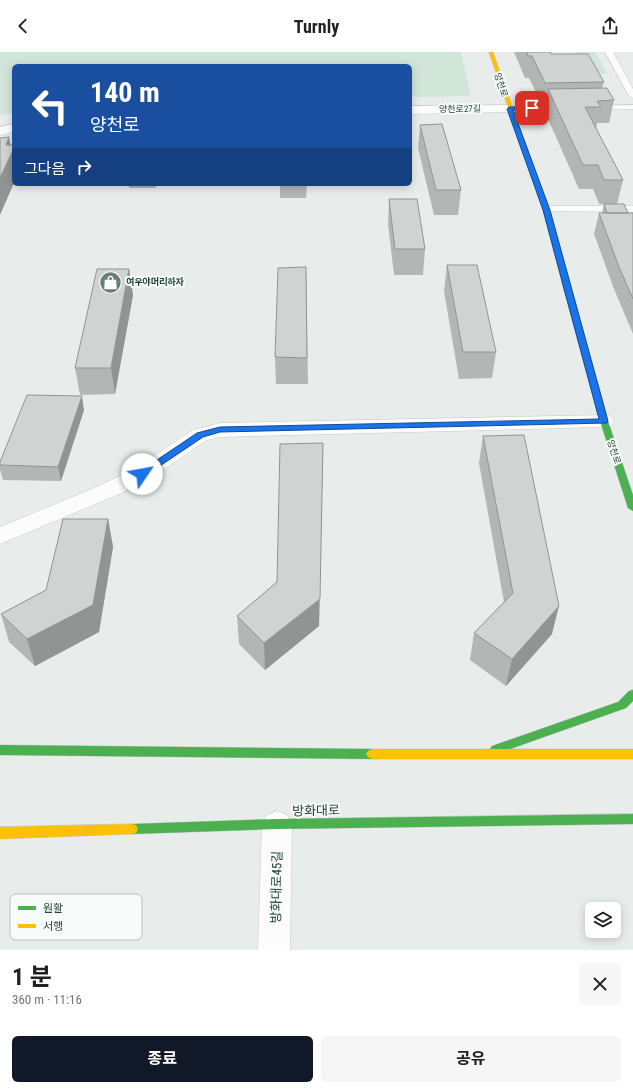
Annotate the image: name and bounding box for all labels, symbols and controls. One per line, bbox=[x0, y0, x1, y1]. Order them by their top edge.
icon: back bbox=[12, 15, 34, 37]
icon: share bbox=[599, 15, 621, 37]
text: Turnly bbox=[294, 16, 339, 37]
street label: 양천로 bbox=[492, 71, 511, 98]
text: 140 m bbox=[90, 76, 160, 109]
icon: left bbox=[24, 80, 76, 132]
pin bbox=[515, 91, 549, 125]
icon: arrive bbox=[521, 97, 543, 119]
street label: 양천로27길 bbox=[439, 103, 481, 114]
text: 양천로 bbox=[90, 114, 140, 135]
icon: right bbox=[73, 156, 95, 178]
text: 그다음 bbox=[24, 160, 65, 178]
shop icon: 여우야머리하자 bbox=[98, 269, 124, 295]
place label: 여우야머리하자 bbox=[126, 277, 184, 287]
street label: 양천로 bbox=[605, 438, 624, 465]
position arrow bbox=[121, 453, 163, 495]
street label: 방화대로 bbox=[292, 803, 340, 818]
street label: 방화대로45길 bbox=[268, 851, 285, 923]
legend bbox=[10, 894, 142, 940]
text: 원활 bbox=[43, 902, 63, 915]
map controls bbox=[585, 902, 621, 938]
button: layers bbox=[585, 902, 621, 938]
text: 서행 bbox=[43, 920, 63, 933]
text: 1 분 bbox=[12, 963, 52, 991]
button: close bbox=[579, 963, 621, 1005]
text: 360 m · 11:16 bbox=[12, 992, 82, 1007]
button: 종료 bbox=[12, 1036, 313, 1082]
button: 공유 bbox=[321, 1036, 621, 1082]

